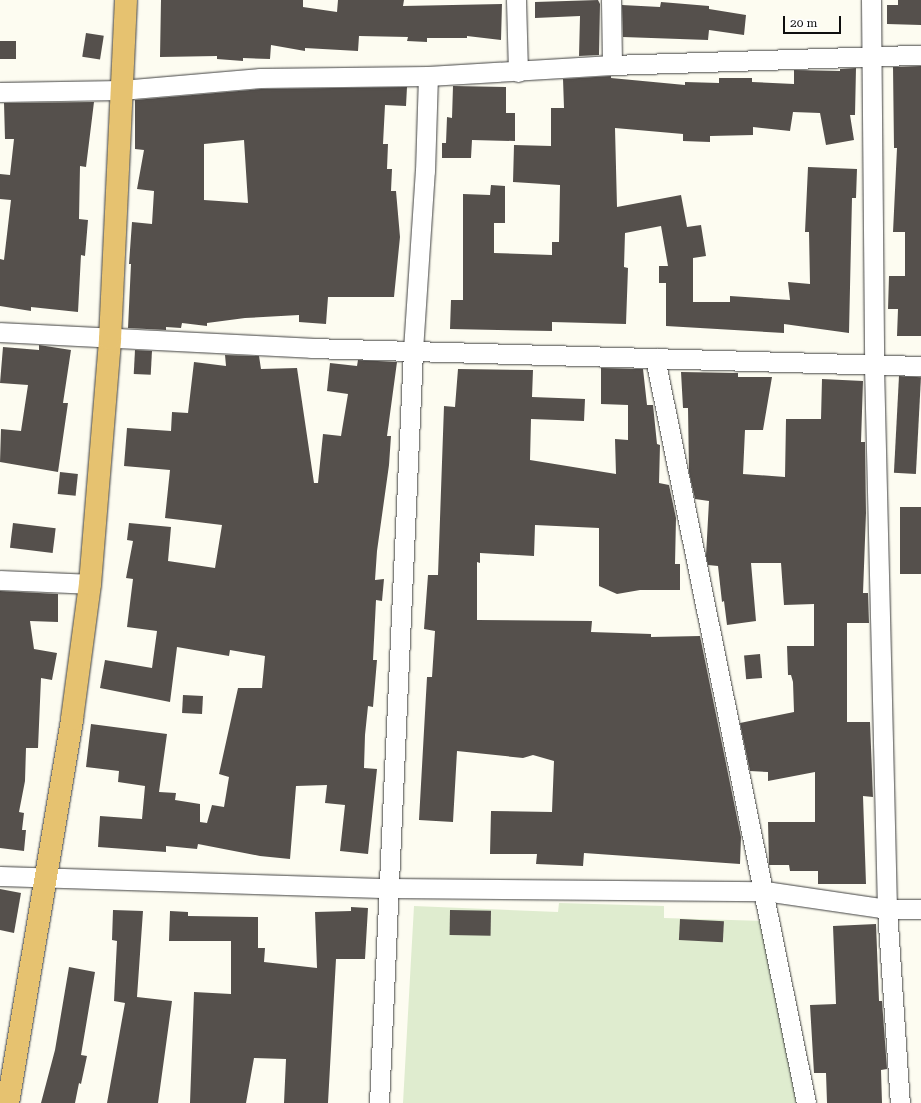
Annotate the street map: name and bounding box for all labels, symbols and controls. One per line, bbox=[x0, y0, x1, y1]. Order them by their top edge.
scale bar bbox=[785, 8, 843, 34]
text: 20 m bbox=[790, 16, 817, 30]

